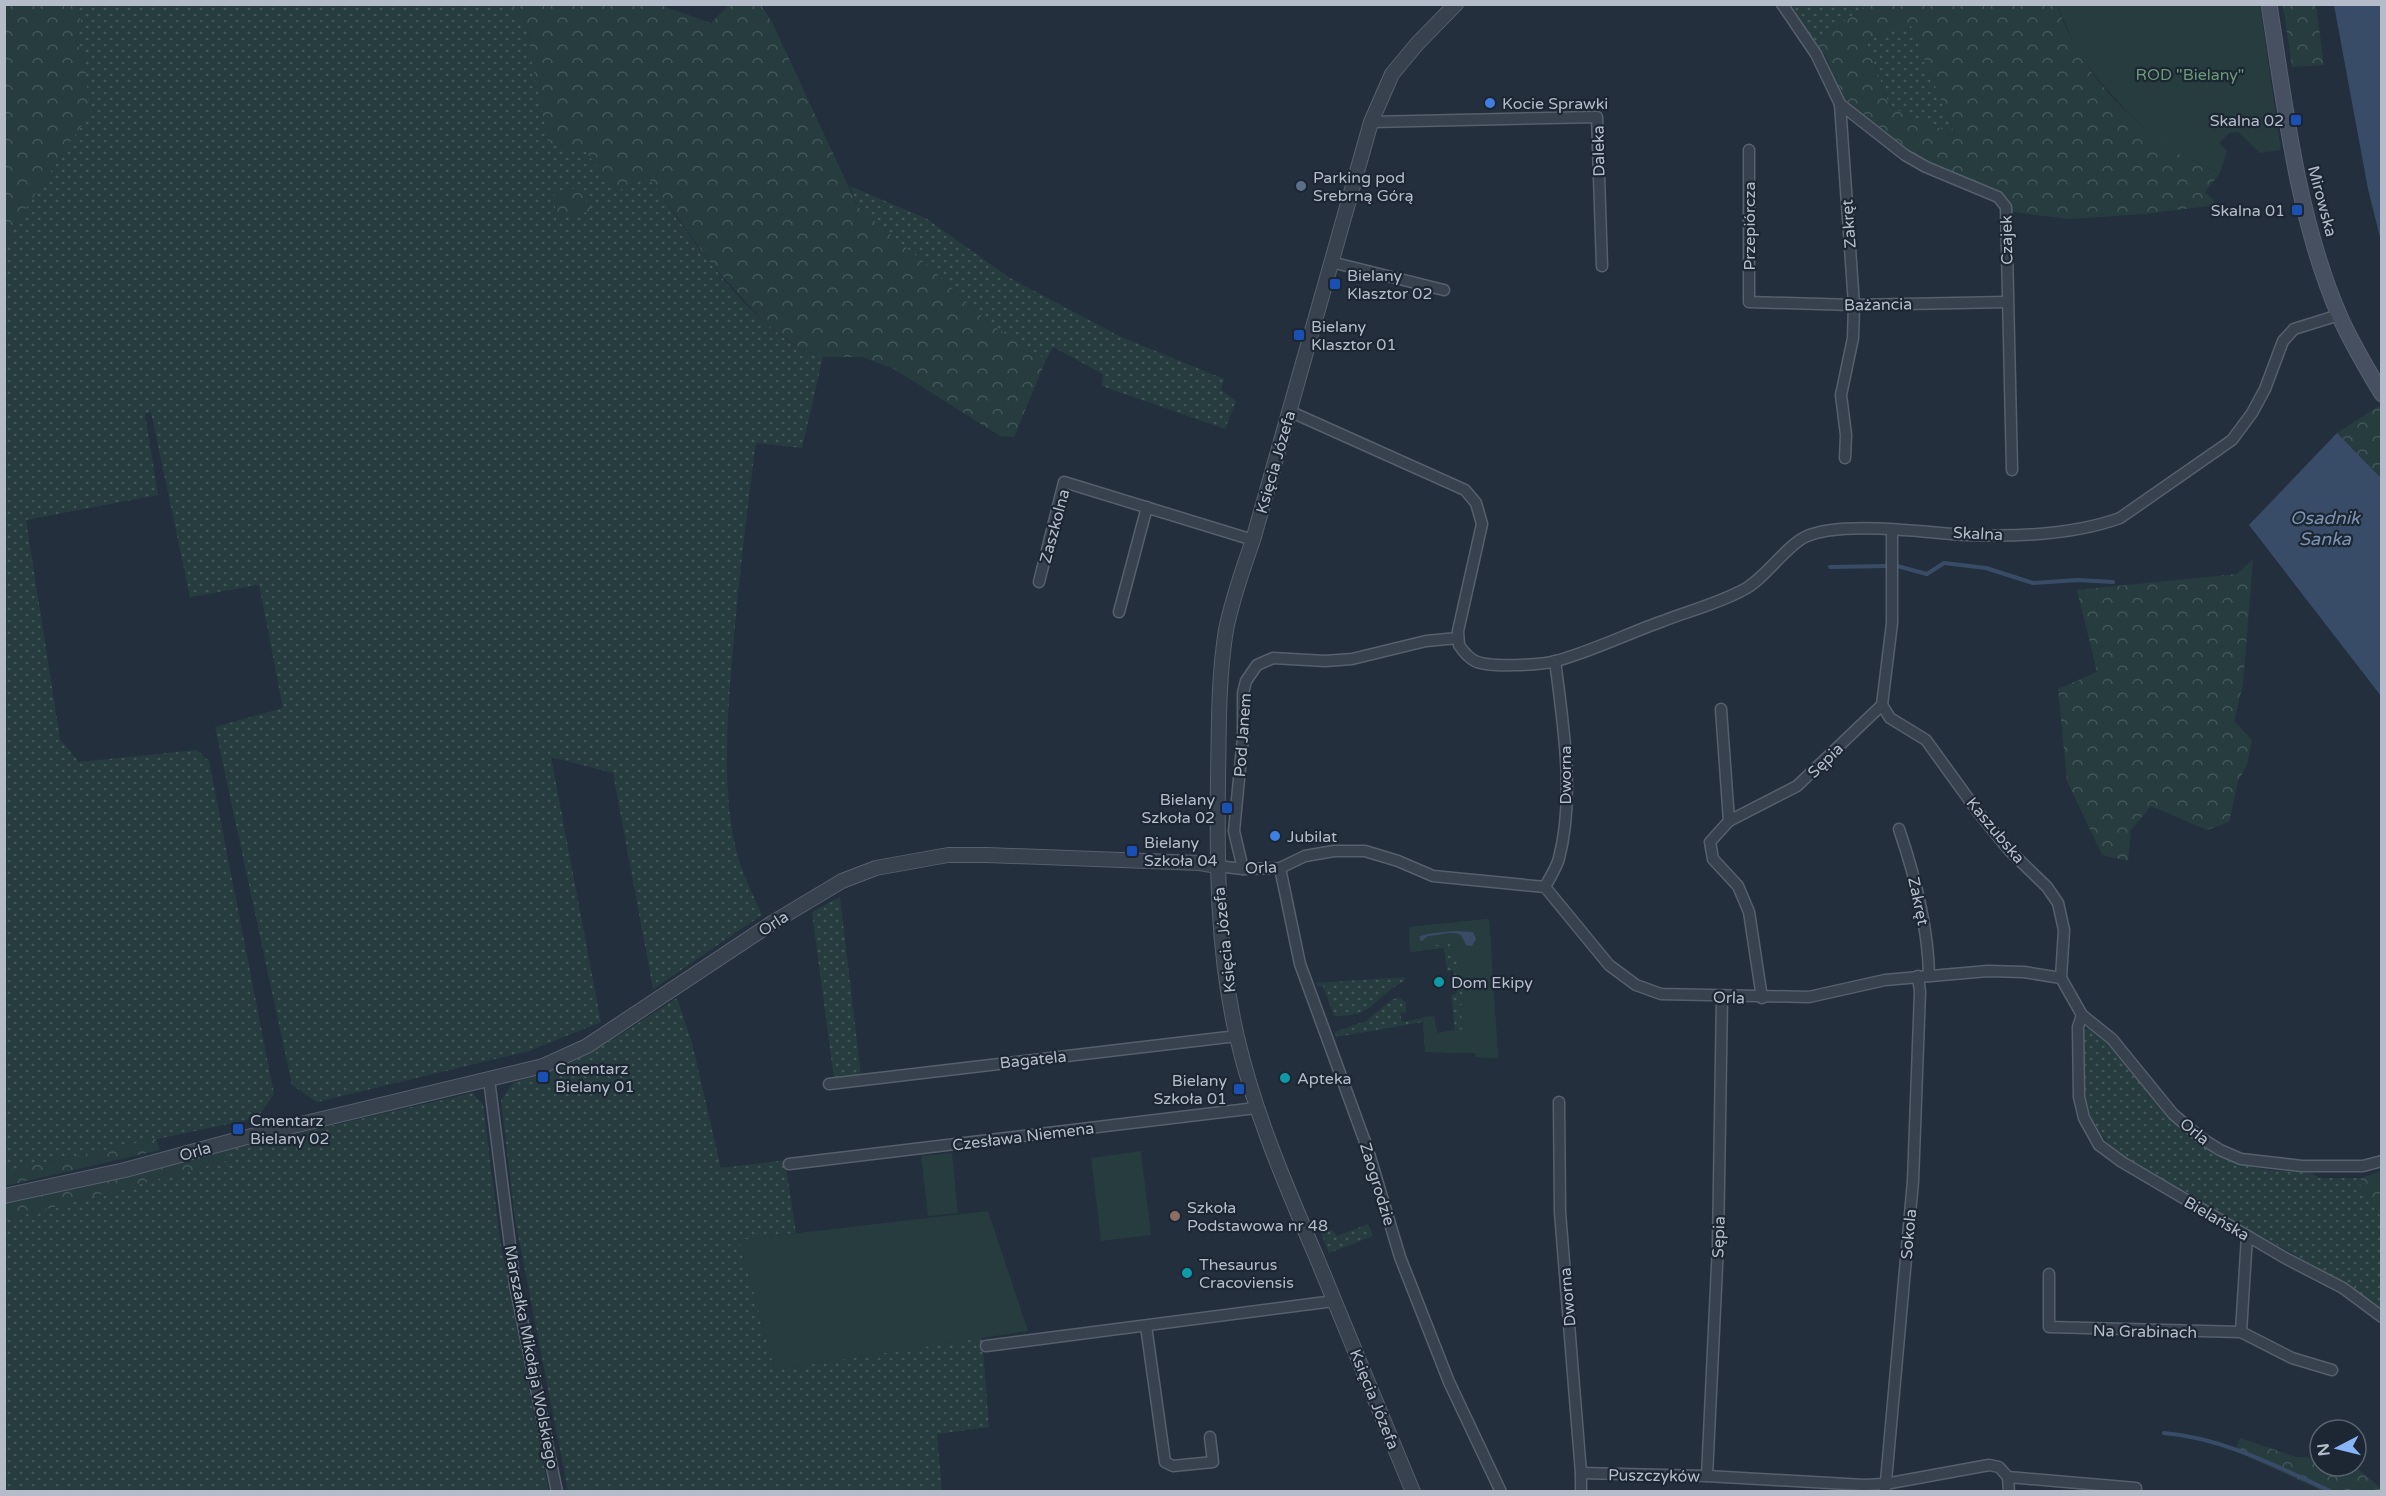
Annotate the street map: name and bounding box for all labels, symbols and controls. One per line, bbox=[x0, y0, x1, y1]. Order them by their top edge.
park label: ROD "Bielany" bbox=[2136, 65, 2244, 85]
place label: Kocie Sprawki bbox=[1502, 94, 1608, 114]
marker: Kocie Sprawki bbox=[1483, 96, 1497, 110]
place label: Skalna 02 bbox=[2210, 111, 2284, 131]
marker: Skalna 02 bbox=[2289, 113, 2303, 127]
street label: Daleka bbox=[1589, 125, 1609, 177]
street label: Mirowska bbox=[2303, 164, 2341, 239]
place label: Parking pod Srebrną Górą bbox=[1313, 168, 1414, 206]
marker: Parking pod Srebrną Górą bbox=[1294, 179, 1308, 193]
street label: Przepiórcza bbox=[1740, 182, 1760, 270]
street label: Zakręt bbox=[1837, 199, 1861, 249]
place label: Skalna 01 bbox=[2211, 201, 2285, 221]
marker: Skalna 01 bbox=[2290, 203, 2304, 217]
street label: Czajek bbox=[1997, 215, 2017, 265]
place label: Bielany Klasztor 02 bbox=[1347, 266, 1432, 304]
marker: Bielany Klasztor 02 bbox=[1328, 277, 1342, 291]
street label: Bażancia bbox=[1844, 294, 1912, 316]
place label: Bielany Klasztor 01 bbox=[1311, 317, 1396, 355]
marker: Bielany Klasztor 01 bbox=[1292, 328, 1306, 342]
street label: Księcia Józefa bbox=[1252, 408, 1300, 516]
street label: Zaszkolna bbox=[1035, 487, 1074, 565]
water label: Osadnik Sanka bbox=[2290, 507, 2361, 550]
street label: Skalna bbox=[1952, 523, 2003, 545]
street label: Pod Janem bbox=[1230, 692, 1256, 778]
street label: Sępia bbox=[1804, 739, 1848, 782]
street label: Dworna bbox=[1556, 745, 1576, 805]
place label: Bielany Szkoła 02 bbox=[1141, 790, 1215, 828]
street label: Kaszubska bbox=[1962, 793, 2029, 868]
marker: Bielany Szkoła 02 bbox=[1220, 801, 1234, 815]
place label: Jubilat bbox=[1287, 827, 1337, 847]
marker: Jubilat bbox=[1268, 829, 1282, 843]
place label: Bielany Szkoła 04 bbox=[1144, 833, 1218, 871]
marker: Bielany Szkoła 04 bbox=[1125, 844, 1139, 858]
street label: Orla bbox=[1245, 857, 1278, 879]
street label: Zakręt bbox=[1903, 875, 1933, 927]
street label: Księcia Józefa bbox=[1210, 886, 1240, 994]
street label: Orla bbox=[755, 907, 792, 941]
place label: Dom Ekipy bbox=[1451, 973, 1533, 993]
marker: Dom Ekipy bbox=[1432, 975, 1446, 989]
street label: Orla bbox=[1713, 987, 1745, 1009]
street label: Bagatela bbox=[999, 1047, 1067, 1073]
place label: Cmentarz Bielany 01 bbox=[555, 1059, 634, 1097]
place label: Apteka bbox=[1297, 1069, 1351, 1089]
marker: Cmentarz Bielany 01 bbox=[536, 1070, 550, 1084]
place label: Bielany Szkoła 01 bbox=[1153, 1071, 1227, 1109]
marker: Apteka bbox=[1278, 1071, 1292, 1085]
marker: Bielany Szkoła 01 bbox=[1232, 1082, 1246, 1096]
place label: Cmentarz Bielany 02 bbox=[250, 1111, 329, 1149]
street label: Orla bbox=[2176, 1114, 2213, 1150]
street label: Czesława Niemena bbox=[951, 1118, 1095, 1156]
marker: Cmentarz Bielany 02 bbox=[231, 1122, 245, 1136]
street label: Orla bbox=[177, 1138, 213, 1166]
street label: Zaogrodzie bbox=[1355, 1140, 1399, 1228]
street label: Bielańska bbox=[2180, 1192, 2253, 1246]
place label: Szkoła Podstawowa nr 48 bbox=[1187, 1198, 1328, 1236]
street label: Sokola bbox=[1897, 1208, 1921, 1260]
marker: Szkoła Podstawowa nr 48 bbox=[1168, 1209, 1182, 1223]
street label: Sępia bbox=[1708, 1216, 1730, 1258]
street label: Marszałka Mikołaja Wolskiego bbox=[500, 1244, 563, 1471]
place label: Thesaurus Cracoviensis bbox=[1199, 1255, 1294, 1293]
marker: Thesaurus Cracoviensis bbox=[1180, 1266, 1194, 1280]
street label: Dworna bbox=[1555, 1267, 1581, 1327]
street label: Na Grabinach bbox=[2093, 1321, 2197, 1343]
street label: Księcia Józefa bbox=[1345, 1346, 1403, 1452]
north arrow bbox=[2308, 1418, 2368, 1478]
text: N bbox=[2313, 1442, 2335, 1457]
street label: Puszczyków bbox=[1608, 1465, 1700, 1487]

